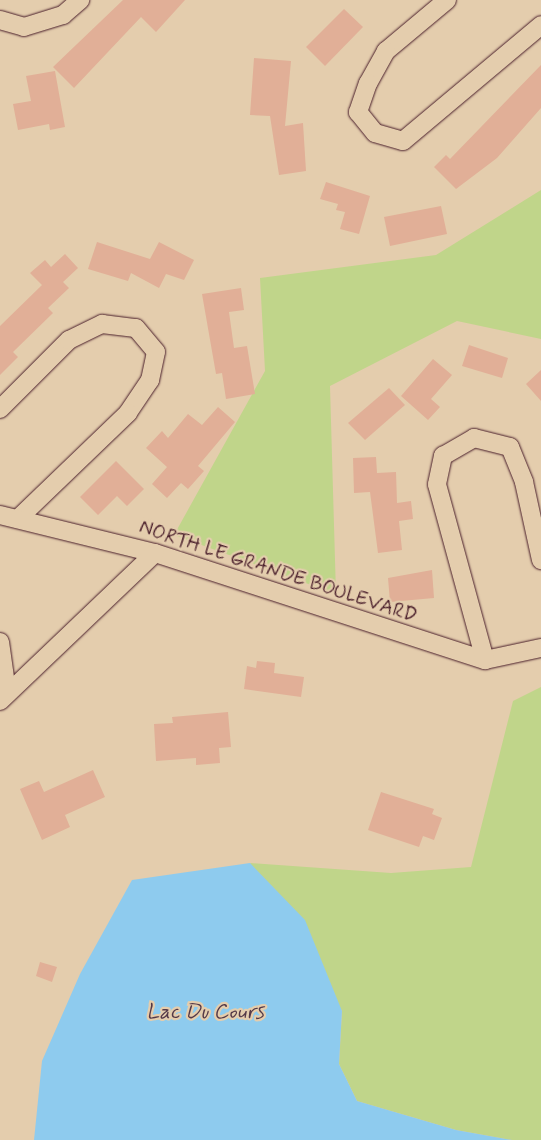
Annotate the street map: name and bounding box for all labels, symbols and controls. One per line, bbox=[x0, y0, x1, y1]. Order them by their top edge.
street label: NORTH LE GRANDE BOULEVARD bbox=[135, 515, 421, 629]
water label: Lac Du Cours bbox=[146, 999, 264, 1025]

